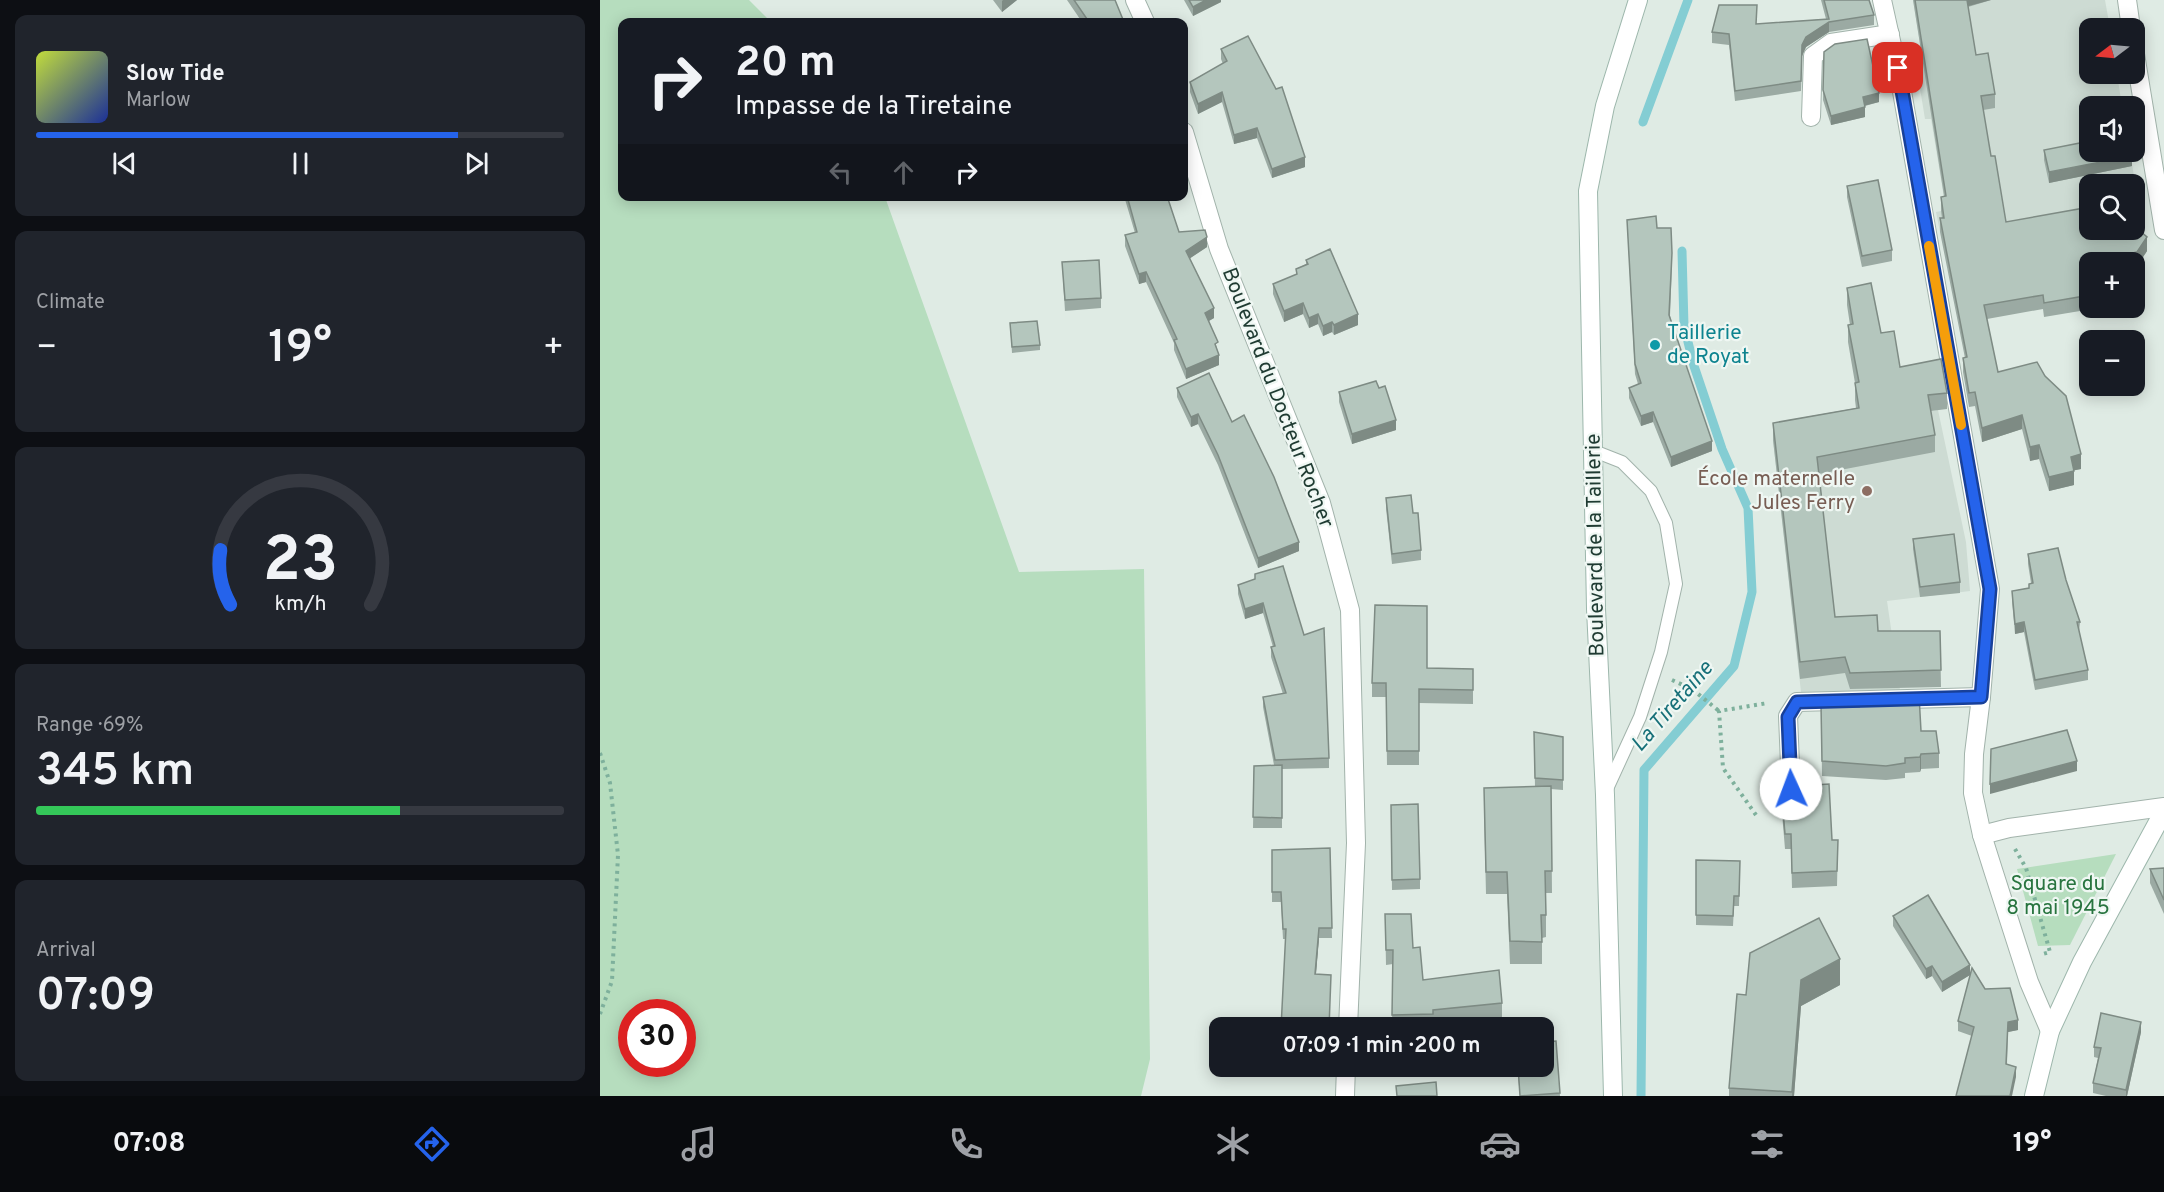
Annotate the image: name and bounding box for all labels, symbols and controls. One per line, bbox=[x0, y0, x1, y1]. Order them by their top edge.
north arrow bbox=[2079, 18, 2145, 84]
map controls bbox=[2079, 18, 2145, 396]
text: 20 m bbox=[735, 38, 836, 91]
icon: right bbox=[636, 42, 714, 120]
pin bbox=[1872, 42, 1923, 93]
icon: arrive bbox=[1881, 51, 1914, 84]
text: Slow Tide bbox=[126, 61, 225, 88]
text: Marlow bbox=[126, 88, 190, 114]
text: Impasse de la Tiretaine bbox=[735, 90, 1012, 124]
button: sound bbox=[2079, 96, 2145, 162]
icon: previous bbox=[108, 147, 141, 180]
icon: pause bbox=[284, 147, 317, 180]
icon: next bbox=[460, 147, 493, 180]
icon: left bbox=[824, 156, 857, 189]
icon: ahead bbox=[887, 156, 920, 189]
icon: right bbox=[950, 156, 983, 189]
button: search bbox=[2079, 174, 2145, 240]
button: + bbox=[2079, 252, 2145, 318]
street label: Boulevard du Docteur Rocher bbox=[1215, 264, 1339, 532]
text: Climate bbox=[36, 290, 105, 316]
place label: Taillerie de Royat bbox=[1667, 320, 1749, 371]
text: 19° bbox=[268, 321, 332, 378]
text: − bbox=[36, 328, 57, 370]
text: + bbox=[543, 328, 564, 370]
button: − bbox=[2079, 330, 2145, 396]
marker: Taillerie de Royat bbox=[1648, 338, 1662, 352]
street label: Boulevard de la Taillerie bbox=[1581, 433, 1611, 657]
place label: École maternelle Jules Ferry bbox=[1697, 465, 1855, 517]
marker: École maternelle Jules Ferry bbox=[1860, 484, 1874, 498]
text: 23 bbox=[262, 524, 338, 603]
text: km/h bbox=[274, 591, 326, 618]
water label: La Tiretaine bbox=[1626, 656, 1720, 758]
text: Range · 69% bbox=[36, 713, 143, 739]
text: 345 km bbox=[36, 744, 194, 801]
position arrow bbox=[1759, 757, 1823, 821]
park label: Square du 8 mai 1945 bbox=[2006, 871, 2110, 922]
text: Arrival bbox=[36, 938, 96, 964]
text: 07:09 bbox=[36, 969, 155, 1026]
speed limit sign: 30 bbox=[618, 999, 696, 1077]
text: 07:09 · 1 min · 200 m bbox=[1282, 1033, 1481, 1060]
icon: directions bbox=[411, 1123, 453, 1165]
icon: music bbox=[678, 1123, 720, 1165]
icon: phone bbox=[945, 1123, 987, 1165]
icon: climate bbox=[1212, 1123, 1254, 1165]
icon: car bbox=[1479, 1123, 1521, 1165]
icon: filters bbox=[1746, 1123, 1788, 1165]
text: 07:08 bbox=[113, 1127, 186, 1161]
text: 19° bbox=[2013, 1127, 2051, 1161]

